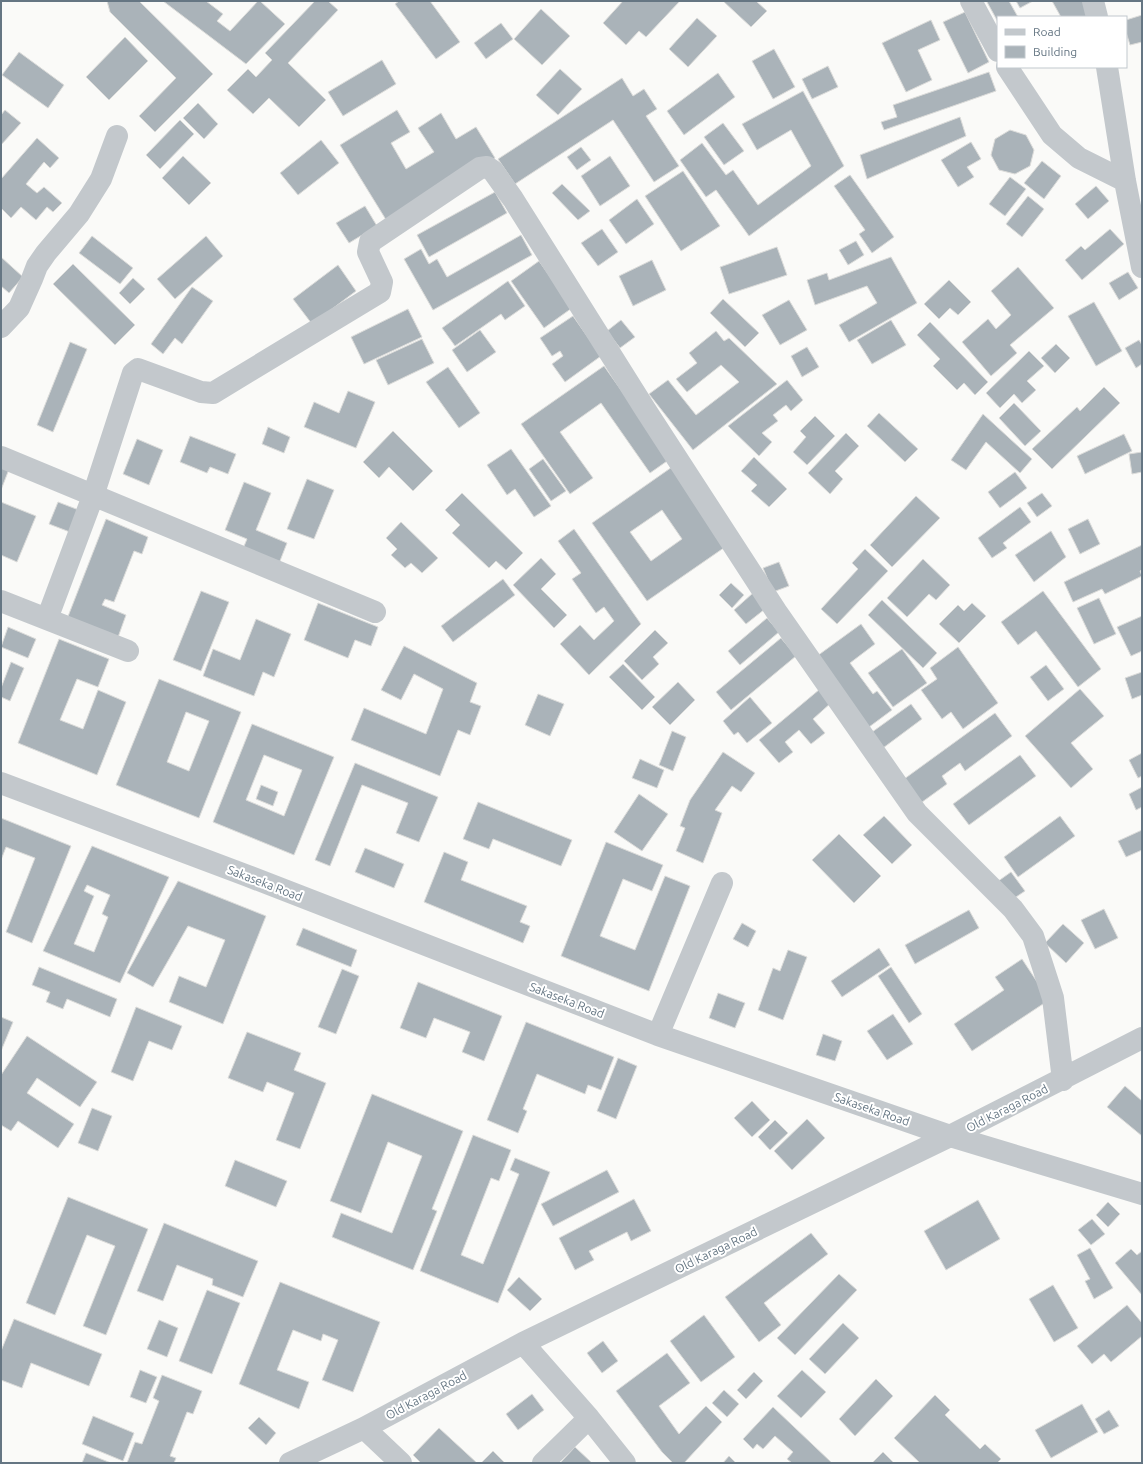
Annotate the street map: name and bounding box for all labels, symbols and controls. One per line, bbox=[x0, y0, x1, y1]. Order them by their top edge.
legend bbox=[997, 16, 1127, 68]
text: Road bbox=[1033, 25, 1061, 38]
text: Building bbox=[1033, 45, 1077, 58]
street label: Sakaseka Road bbox=[226, 863, 304, 903]
street label: Sakaseka Road bbox=[528, 980, 606, 1020]
street label: Old Karaga Road bbox=[964, 1082, 1050, 1134]
street label: Sakaseka Road bbox=[832, 1090, 912, 1128]
street label: Old Karaga Road bbox=[673, 1224, 759, 1276]
street label: Old Karaga Road bbox=[383, 1368, 469, 1422]

